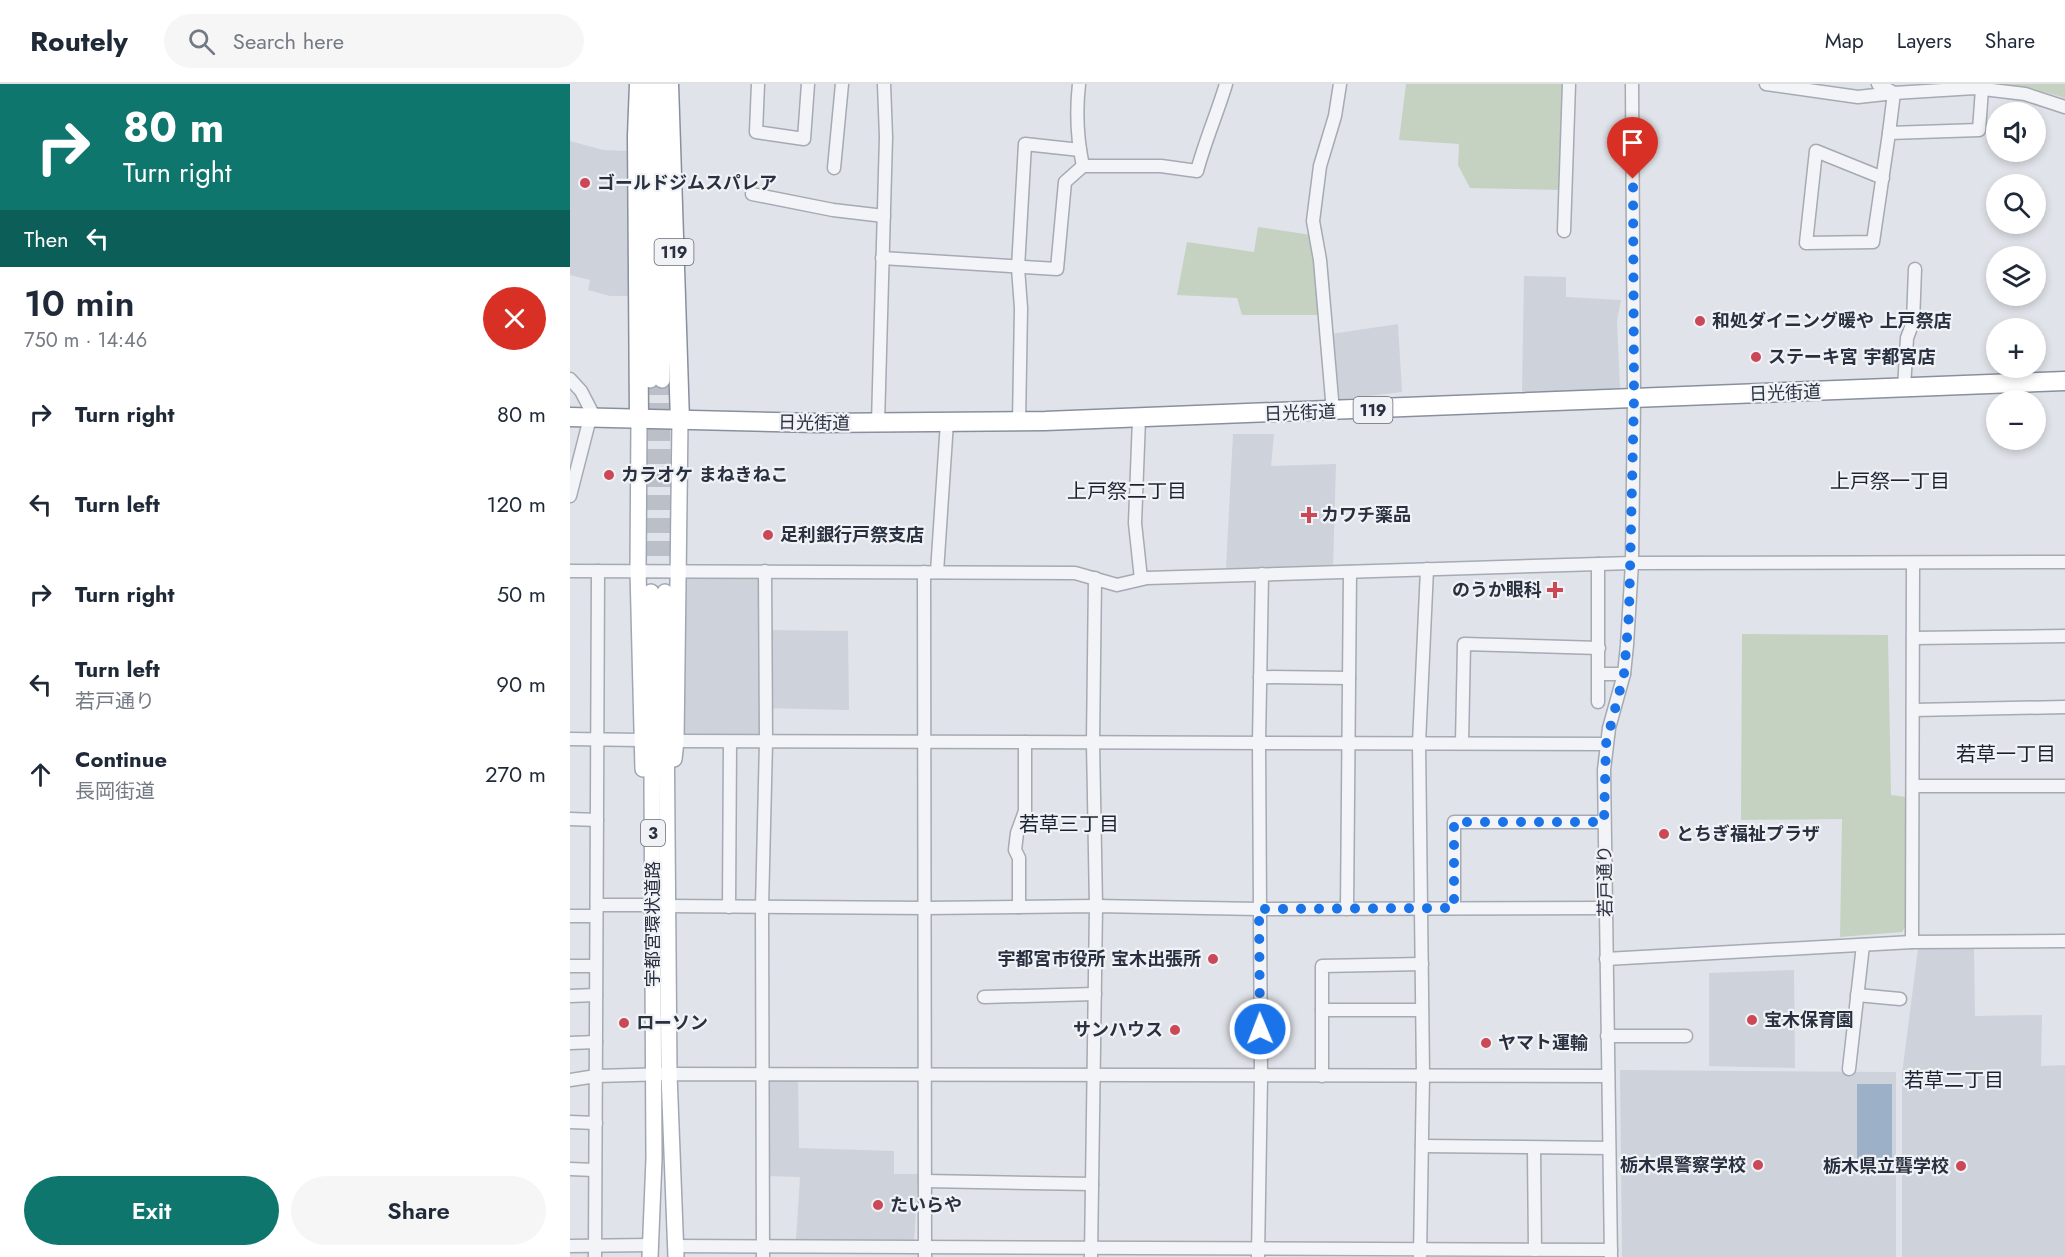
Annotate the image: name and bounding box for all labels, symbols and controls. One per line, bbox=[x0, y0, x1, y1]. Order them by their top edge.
search box bbox=[164, 14, 584, 68]
text: Routely bbox=[30, 21, 128, 62]
icon: search bbox=[185, 25, 218, 58]
text: Search here bbox=[233, 25, 344, 57]
text: Map bbox=[1825, 26, 1864, 56]
text: Layers bbox=[1897, 26, 1952, 56]
text: Share bbox=[1985, 26, 2035, 56]
text: 80 m bbox=[123, 97, 224, 158]
map controls bbox=[1986, 102, 2046, 450]
button: sound bbox=[1986, 102, 2046, 162]
icon: right bbox=[24, 108, 102, 186]
pin bbox=[1607, 117, 1658, 179]
icon: arrive bbox=[1616, 126, 1649, 159]
text: Turn right bbox=[123, 153, 231, 192]
place label: ゴールドジムスパレア bbox=[597, 170, 777, 196]
button: search bbox=[1986, 174, 2046, 234]
marker: ゴールドジムスパレア bbox=[578, 176, 592, 190]
icon: left bbox=[81, 222, 114, 255]
text: Then bbox=[24, 223, 69, 255]
road number: 119 bbox=[654, 239, 694, 265]
button: layers bbox=[1986, 246, 2046, 306]
text: 10 min bbox=[24, 277, 135, 329]
button: close bbox=[483, 287, 546, 350]
place label: 和処ダイニング暖や 上戸祭店 bbox=[1712, 308, 1951, 334]
marker: 和処ダイニング暖や 上戸祭店 bbox=[1693, 314, 1707, 328]
button: + bbox=[1986, 318, 2046, 378]
text: 750 m · 14:46 bbox=[24, 326, 147, 355]
place label: ステーキ宮 宇都宮店 bbox=[1768, 344, 1935, 370]
marker: ステーキ宮 宇都宮店 bbox=[1749, 350, 1763, 364]
street label: 日光街道 bbox=[1749, 379, 1821, 407]
button: − bbox=[1986, 390, 2046, 450]
road number: 119 bbox=[1354, 397, 1392, 423]
icon: right bbox=[24, 398, 57, 431]
text: Turn right bbox=[75, 398, 175, 430]
text: 80 m bbox=[497, 398, 546, 430]
street label: 日光街道 bbox=[1264, 399, 1336, 427]
street label: 日光街道 bbox=[778, 409, 850, 437]
place label: カラオケ まねきねこ bbox=[621, 462, 788, 488]
district label: 上戸祭一丁目 bbox=[1830, 467, 1950, 496]
marker: カラオケ まねきねこ bbox=[602, 468, 616, 482]
district label: 上戸祭二丁目 bbox=[1067, 477, 1187, 506]
icon: left bbox=[24, 488, 57, 521]
text: Turn left bbox=[75, 488, 160, 520]
text: 120 m bbox=[487, 488, 546, 520]
place label: カワチ薬品 bbox=[1321, 502, 1411, 528]
marker: カワチ薬品 bbox=[1302, 508, 1316, 522]
place label: 足利銀行戸祭支店 bbox=[780, 522, 924, 548]
marker: 足利銀行戸祭支店 bbox=[761, 528, 775, 542]
place label: のうか眼科 bbox=[1452, 577, 1542, 603]
icon: right bbox=[24, 578, 57, 611]
text: Turn right bbox=[75, 578, 175, 610]
text: 50 m bbox=[497, 578, 546, 610]
marker: のうか眼科 bbox=[1546, 581, 1564, 599]
text: Turn left bbox=[75, 653, 160, 685]
icon: left bbox=[24, 668, 57, 701]
text: 90 m bbox=[496, 668, 546, 700]
text: 若戸通り bbox=[75, 687, 155, 716]
district label: 若草一丁目 bbox=[1956, 740, 2056, 769]
text: Continue bbox=[75, 743, 167, 775]
icon: ahead bbox=[24, 758, 57, 791]
text: 270 m bbox=[485, 758, 546, 790]
text: 長岡街道 bbox=[75, 777, 155, 806]
district label: 若草三丁目 bbox=[1019, 810, 1119, 839]
road number: 3 bbox=[641, 820, 665, 846]
place label: とちぎ福祉プラザ bbox=[1676, 821, 1820, 847]
marker: とちぎ福祉プラザ bbox=[1657, 827, 1671, 841]
street label: 若戸通り bbox=[1591, 845, 1619, 917]
street label: 宇都宮環状道路 bbox=[640, 861, 666, 987]
place label: 宇都宮市役所 宝木出張所 bbox=[998, 946, 1201, 972]
marker: 宇都宮市役所 宝木出張所 bbox=[1206, 952, 1220, 966]
position arrow bbox=[1228, 997, 1292, 1061]
place label: 宝木保育園 bbox=[1764, 1007, 1854, 1033]
place label: ローソン bbox=[636, 1010, 708, 1036]
marker: 宝木保育園 bbox=[1745, 1013, 1759, 1027]
marker: ローソン bbox=[617, 1016, 631, 1030]
place label: サンハウス bbox=[1073, 1017, 1163, 1043]
marker: サンハウス bbox=[1168, 1023, 1182, 1037]
place label: ヤマト運輸 bbox=[1498, 1030, 1588, 1056]
marker: ヤマト運輸 bbox=[1479, 1036, 1493, 1050]
district label: 若草二丁目 bbox=[1904, 1066, 2004, 1095]
place label: 栃木県警察学校 bbox=[1620, 1152, 1746, 1178]
place label: 栃木県立聾学校 bbox=[1823, 1153, 1949, 1179]
marker: 栃木県警察学校 bbox=[1751, 1158, 1765, 1172]
marker: 栃木県立聾学校 bbox=[1954, 1159, 1968, 1173]
button: Exit bbox=[24, 1176, 279, 1245]
button: Share bbox=[291, 1176, 546, 1245]
place label: たいらや bbox=[890, 1192, 962, 1218]
marker: たいらや bbox=[871, 1198, 885, 1212]

